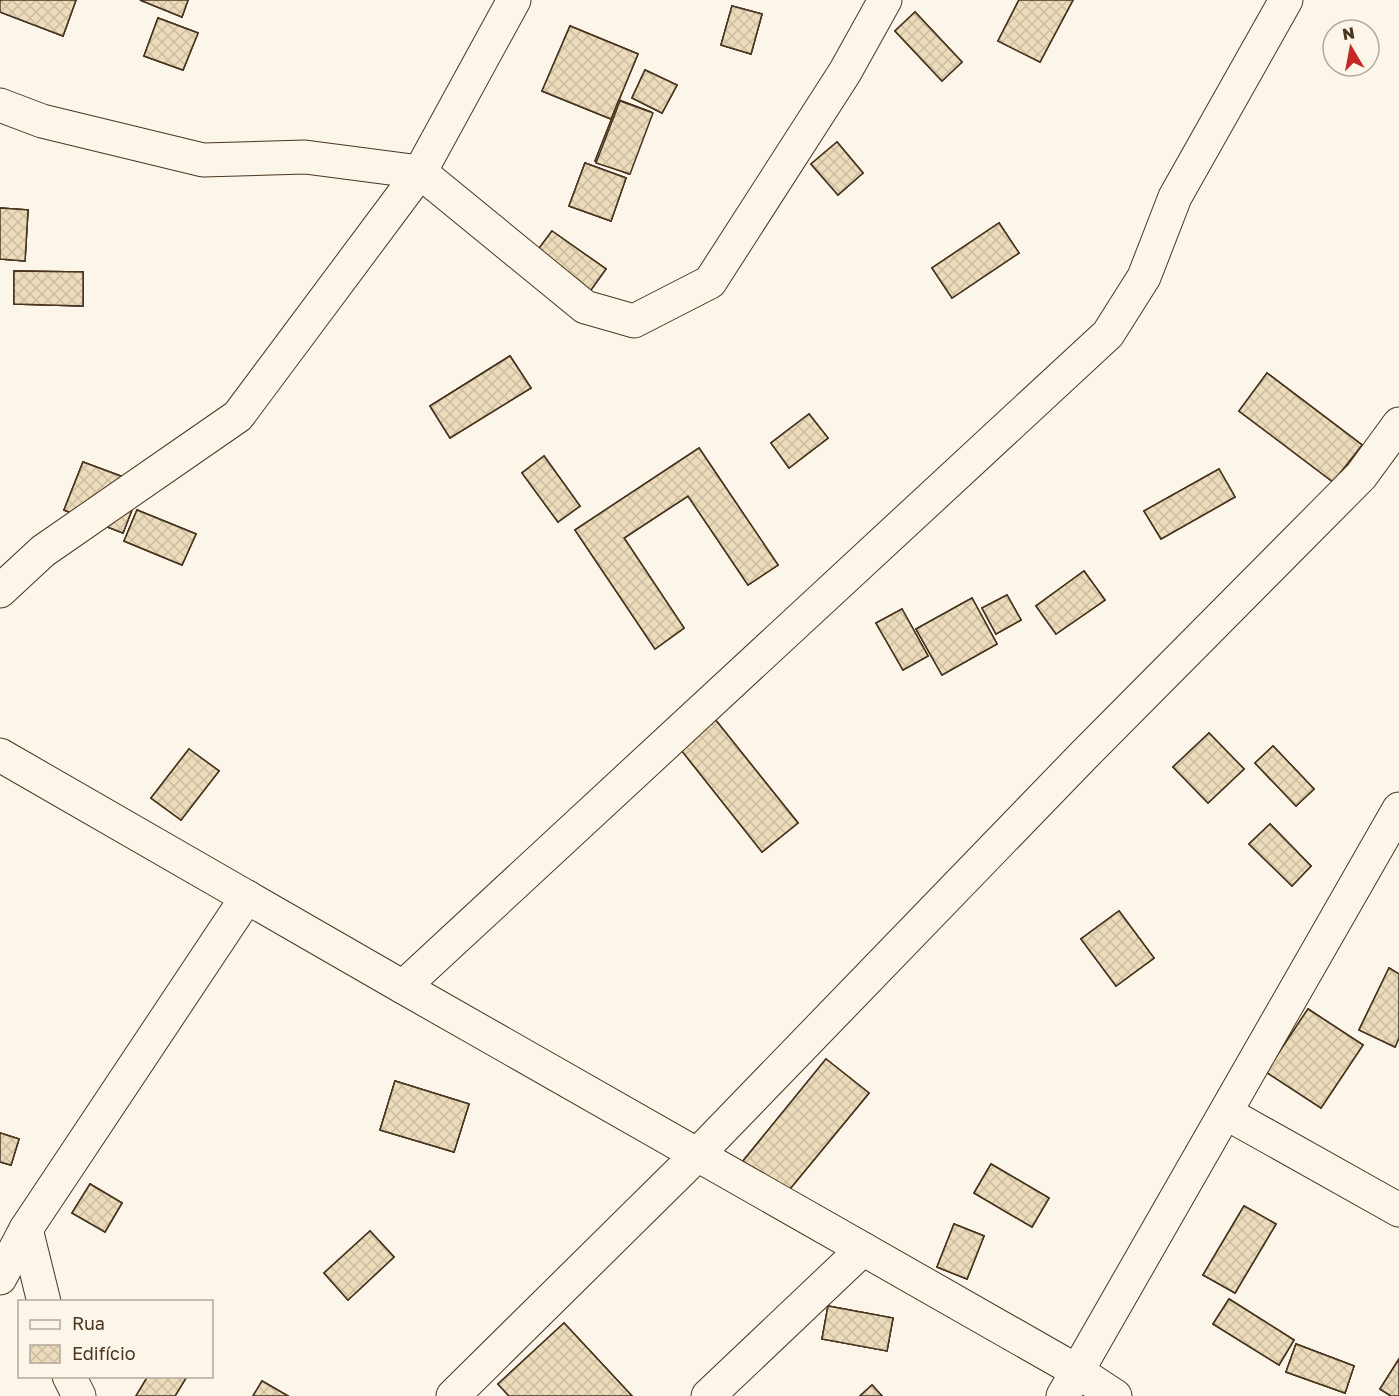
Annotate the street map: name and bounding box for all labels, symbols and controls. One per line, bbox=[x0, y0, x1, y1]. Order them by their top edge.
north arrow bbox=[1321, 18, 1381, 78]
text: N bbox=[1341, 22, 1356, 44]
legend bbox=[18, 1300, 213, 1378]
text: Rua bbox=[72, 1312, 105, 1334]
text: Edifício bbox=[72, 1342, 136, 1364]

